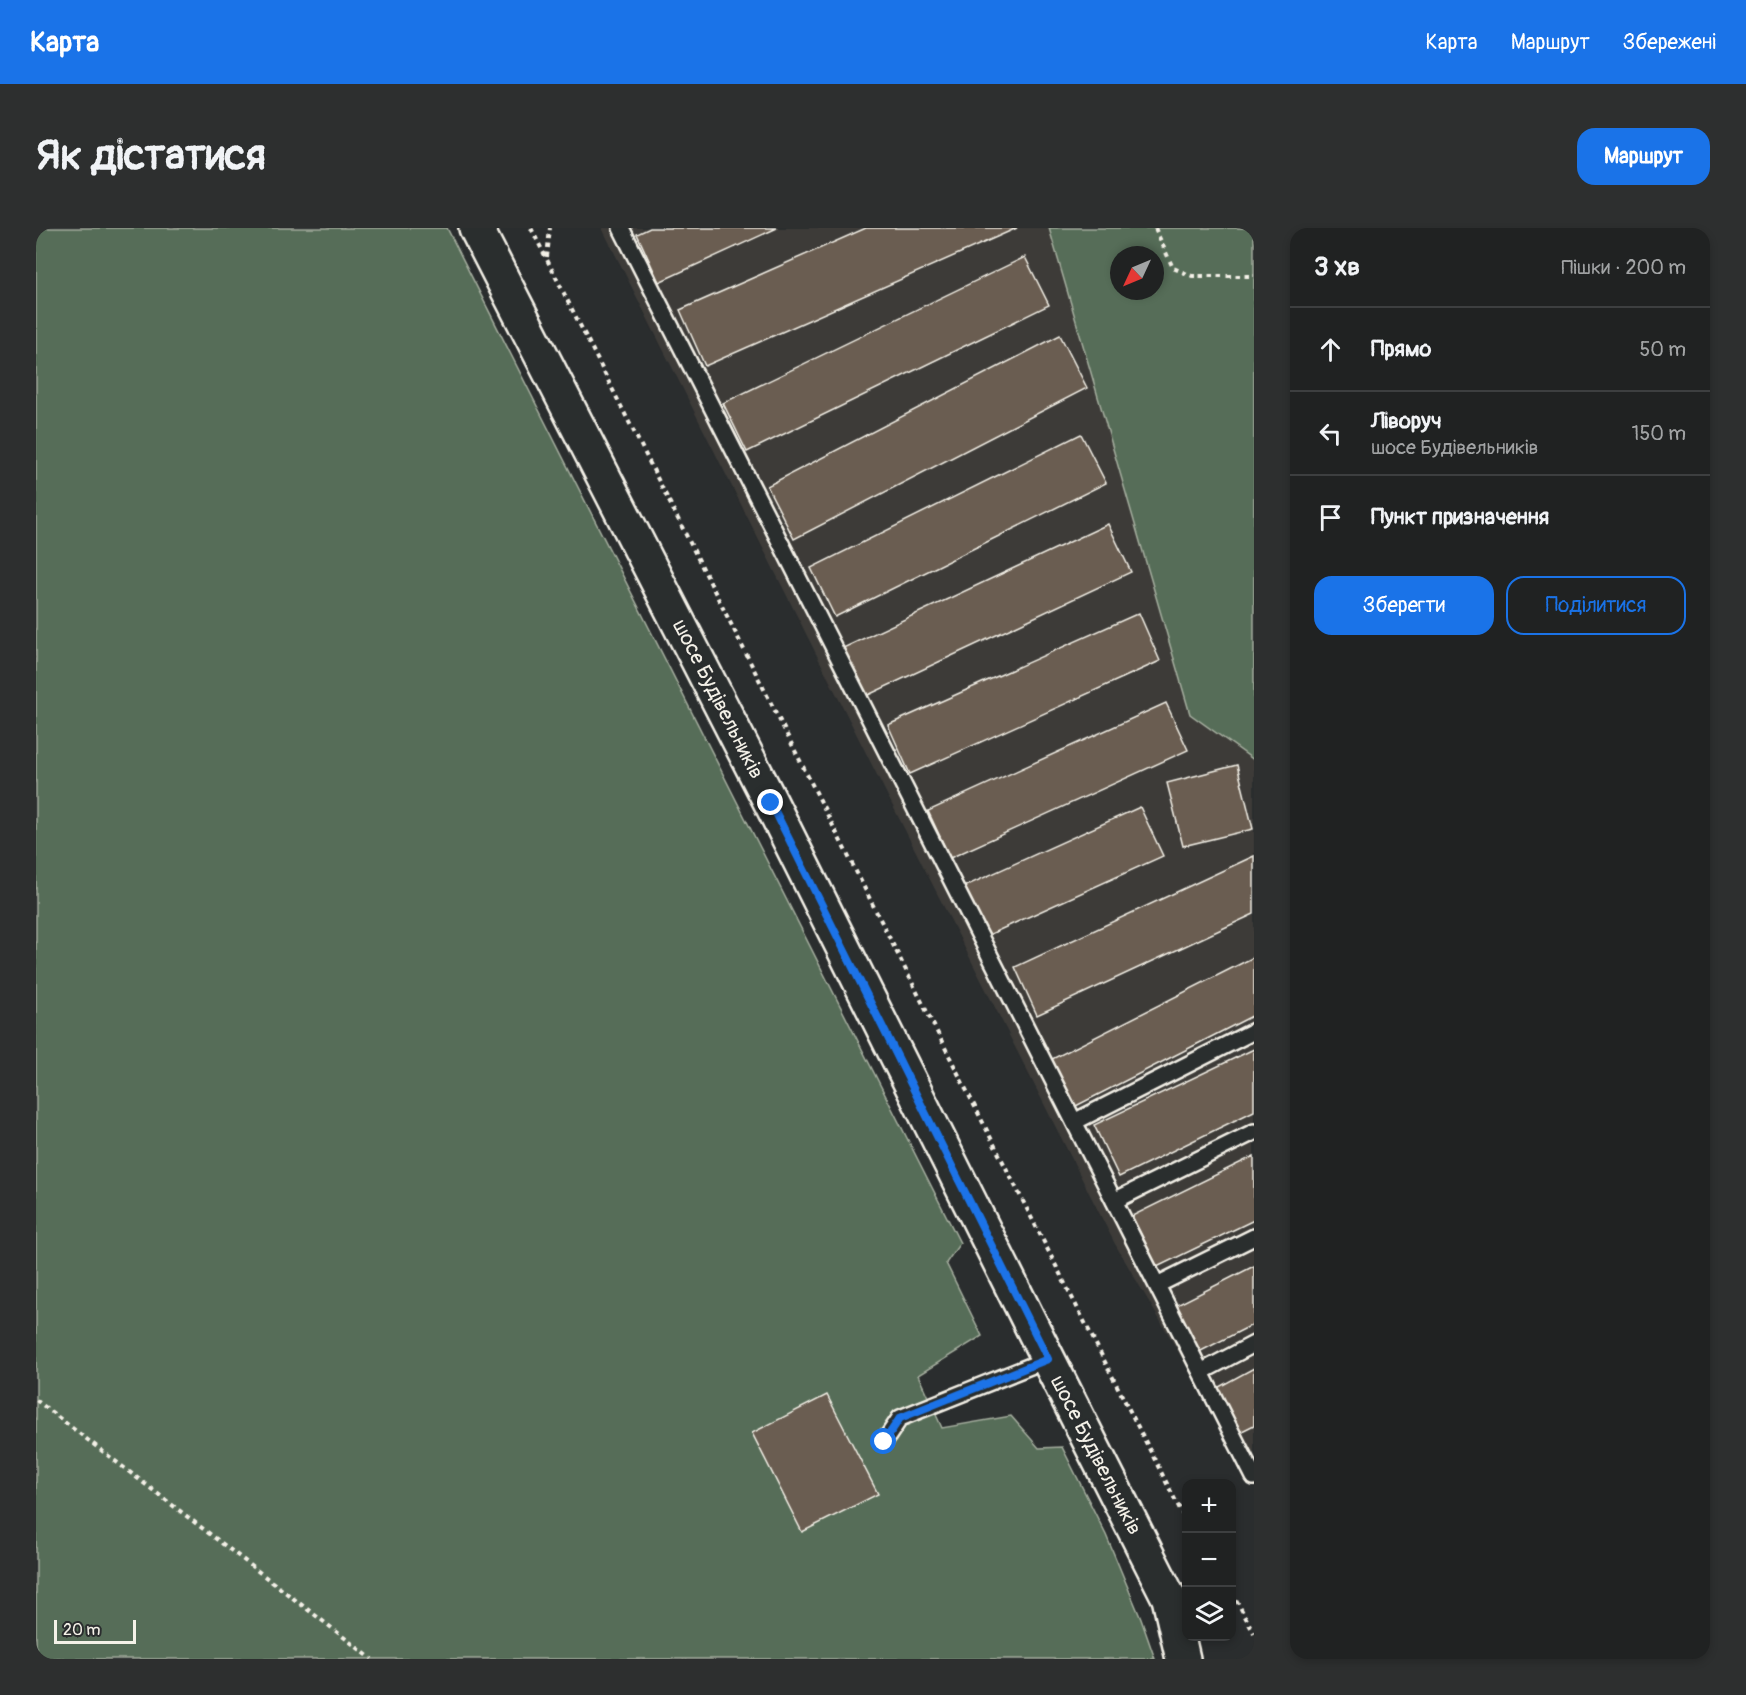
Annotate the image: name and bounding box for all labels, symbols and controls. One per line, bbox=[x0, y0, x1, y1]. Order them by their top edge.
text: Карта bbox=[30, 25, 99, 60]
text: Карта bbox=[1426, 29, 1478, 56]
text: Маршрут bbox=[1511, 29, 1590, 56]
text: Збережені bbox=[1623, 29, 1716, 56]
button: Маршрут bbox=[1577, 128, 1710, 185]
text: Як дістатися bbox=[36, 130, 266, 182]
north arrow bbox=[1110, 246, 1164, 300]
text: 3 хв bbox=[1314, 251, 1360, 283]
text: Пішки · 200 m bbox=[1561, 255, 1686, 280]
icon: ahead bbox=[1314, 333, 1347, 366]
text: Прямо bbox=[1371, 335, 1431, 363]
text: 50 m bbox=[1639, 337, 1686, 362]
text: Ліворуч bbox=[1371, 407, 1442, 435]
icon: left bbox=[1314, 417, 1347, 450]
text: 150 m bbox=[1632, 421, 1686, 446]
text: шосе Будівельників bbox=[1371, 435, 1538, 460]
icon: arrive bbox=[1314, 501, 1347, 534]
text: Пункт призначення bbox=[1371, 503, 1549, 531]
button: Зберегти bbox=[1314, 576, 1494, 635]
button: Поділитися bbox=[1506, 576, 1686, 635]
street label: шосе Будівельників bbox=[666, 615, 770, 783]
route end bbox=[757, 789, 783, 815]
street label: шосе Будівельників bbox=[1044, 1371, 1148, 1539]
route start bbox=[870, 1428, 896, 1454]
map controls bbox=[1182, 1479, 1236, 1641]
button: + bbox=[1182, 1479, 1236, 1533]
button: − bbox=[1182, 1533, 1236, 1587]
button: layers bbox=[1182, 1587, 1236, 1641]
scale bar bbox=[54, 1617, 136, 1644]
text: 20 m bbox=[63, 1620, 101, 1640]

